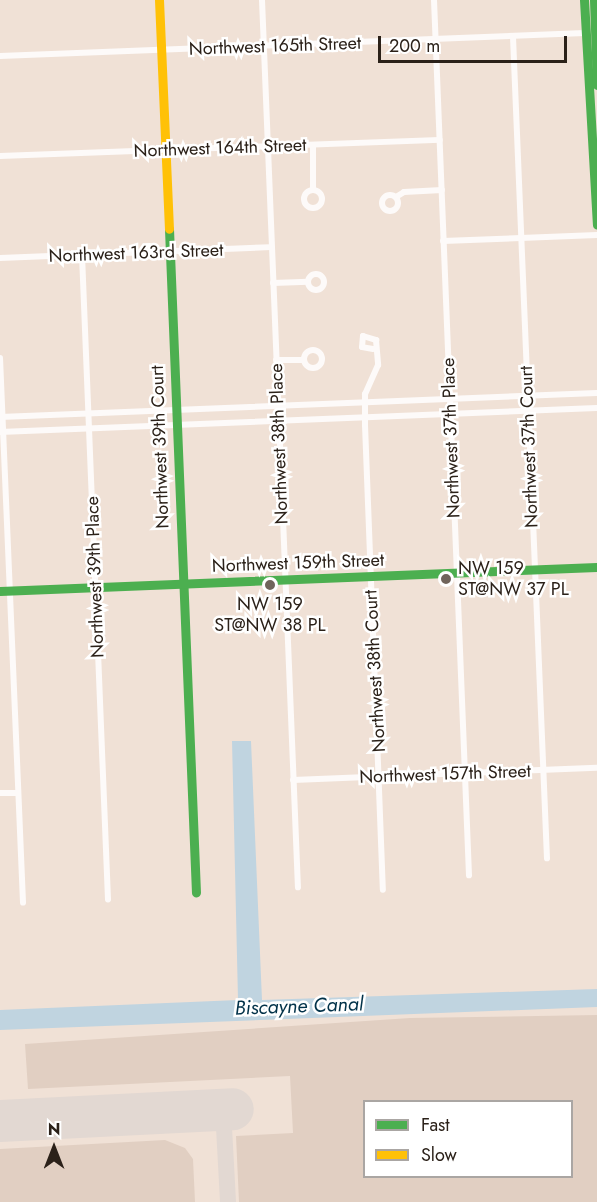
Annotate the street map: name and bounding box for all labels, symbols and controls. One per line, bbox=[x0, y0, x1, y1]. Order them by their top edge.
scale bar bbox=[381, 24, 570, 62]
street label: Northwest 165th Street bbox=[188, 32, 362, 60]
text: 200 m bbox=[389, 33, 440, 59]
street label: Northwest 164th Street bbox=[133, 134, 307, 162]
street label: Northwest 163rd Street bbox=[48, 239, 224, 267]
street label: Northwest 37th Place bbox=[437, 357, 465, 519]
street label: Northwest 38th Place bbox=[265, 363, 293, 525]
street label: Northwest 39th Court bbox=[146, 365, 174, 529]
street label: Northwest 37th Court bbox=[515, 366, 543, 528]
street label: Northwest 39th Place bbox=[81, 496, 109, 658]
street label: Northwest 159th Street bbox=[211, 549, 385, 577]
place label: NW 159 ST@NW 37 PL bbox=[458, 558, 569, 600]
marker: NW 159 ST@NW 37 PL bbox=[439, 572, 453, 586]
marker: NW 159 ST@NW 38 PL bbox=[263, 578, 277, 592]
street label: Northwest 38th Court bbox=[360, 589, 390, 753]
place label: NW 159 ST@NW 38 PL bbox=[214, 594, 326, 636]
street label: Northwest 157th Street bbox=[359, 760, 531, 788]
water label: Biscayne Canal bbox=[234, 992, 364, 1020]
legend bbox=[363, 1100, 573, 1178]
text: Fast bbox=[421, 1112, 450, 1138]
north arrow bbox=[24, 1118, 84, 1178]
text: N bbox=[48, 1118, 60, 1141]
text: Slow bbox=[421, 1142, 457, 1168]

